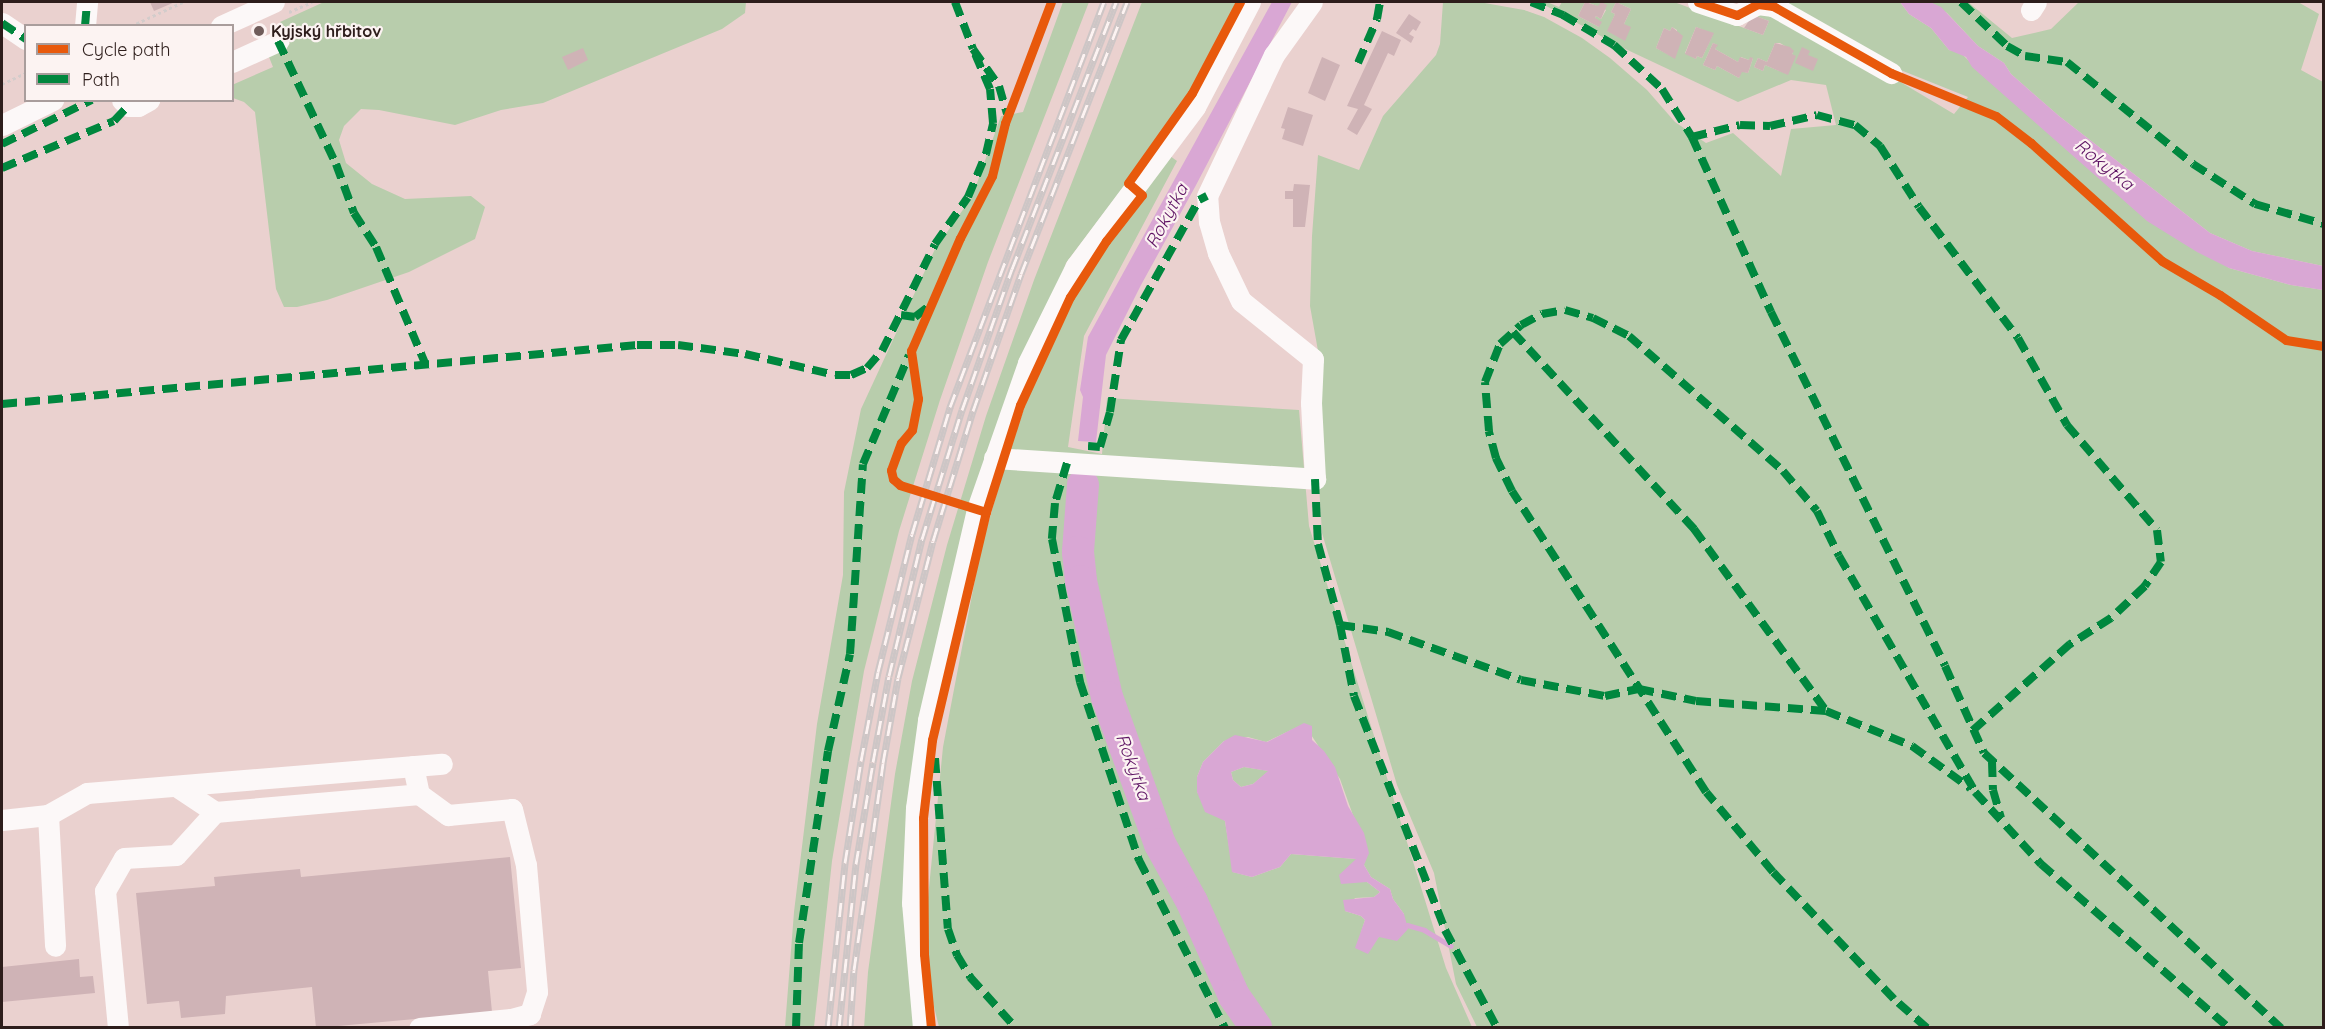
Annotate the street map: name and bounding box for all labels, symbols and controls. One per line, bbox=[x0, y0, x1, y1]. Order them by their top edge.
place label: Kyjský hřbitov bbox=[271, 21, 381, 41]
legend bbox=[24, 24, 234, 102]
marker: Kyjský hřbitov bbox=[252, 24, 266, 38]
text: Cycle path bbox=[82, 38, 170, 61]
text: Path bbox=[82, 68, 120, 91]
water label: Rokytka bbox=[2070, 135, 2138, 195]
water label: Rokytka bbox=[1141, 180, 1193, 252]
water label: Rokytka bbox=[1111, 731, 1155, 803]

